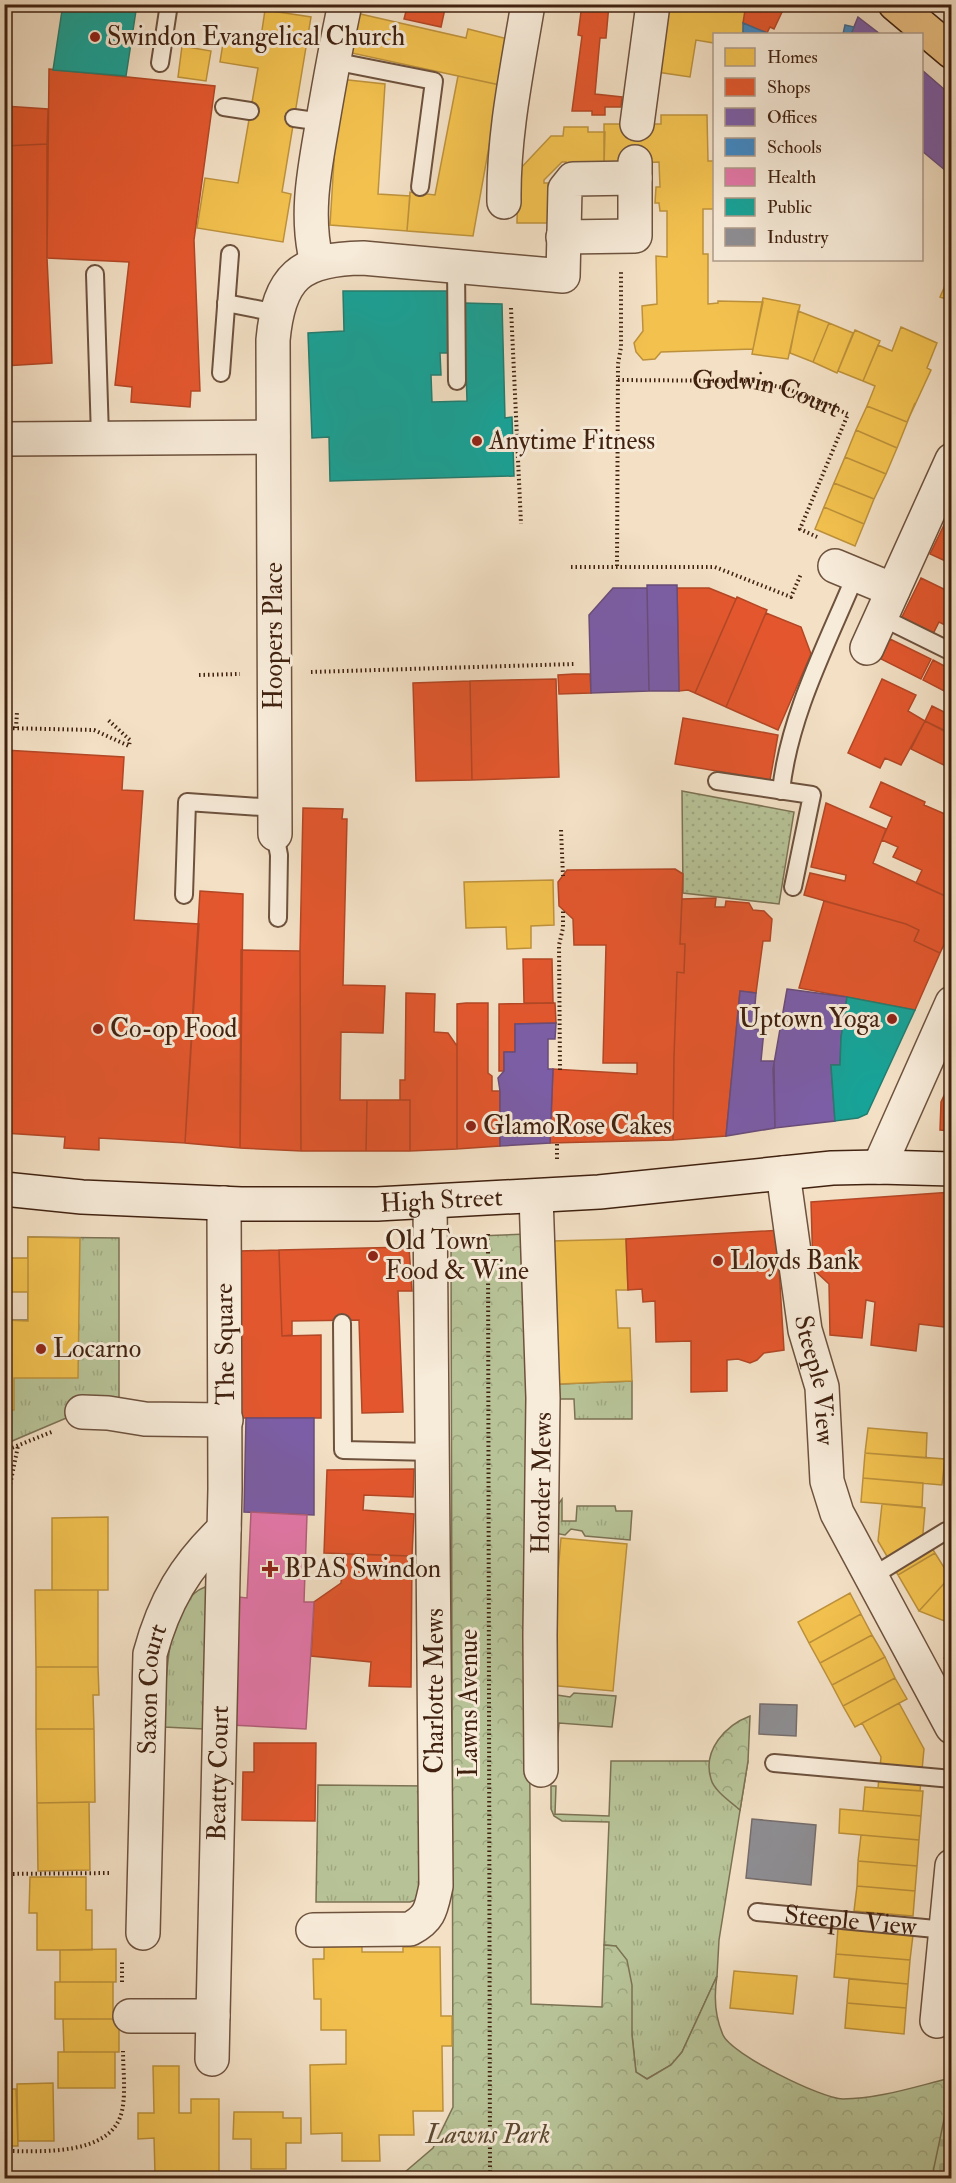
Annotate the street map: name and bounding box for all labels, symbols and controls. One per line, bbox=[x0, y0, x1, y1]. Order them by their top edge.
place label: Swindon Evangelical Church bbox=[107, 21, 406, 53]
marker: Swindon Evangelical Church bbox=[88, 30, 102, 44]
legend bbox=[713, 33, 923, 261]
text: Homes bbox=[767, 46, 818, 69]
text: Shops bbox=[767, 76, 810, 99]
text: Offices bbox=[767, 106, 817, 129]
text: Schools bbox=[767, 136, 822, 159]
text: Health bbox=[767, 166, 817, 189]
text: Public bbox=[767, 196, 812, 219]
text: Industry bbox=[767, 226, 829, 249]
street label: Godwin Court bbox=[692, 365, 845, 425]
place label: Anytime Fitness bbox=[488, 425, 655, 457]
marker: Anytime Fitness bbox=[470, 434, 484, 448]
street label: Hoopers Place bbox=[258, 562, 291, 710]
place label: Uptown Yoga bbox=[739, 1003, 880, 1036]
marker: Uptown Yoga bbox=[885, 1012, 899, 1026]
place label: Co-op Food bbox=[110, 1013, 237, 1046]
marker: Co-op Food bbox=[91, 1022, 105, 1036]
place label: GlamoRose Cakes bbox=[483, 1110, 672, 1142]
marker: GlamoRose Cakes bbox=[464, 1119, 478, 1133]
street label: High Street bbox=[379, 1181, 504, 1220]
place label: Old Town Food & Wine bbox=[385, 1225, 529, 1287]
place label: Lloyds Bank bbox=[730, 1245, 860, 1277]
marker: Old Town Food & Wine bbox=[366, 1249, 380, 1263]
marker: Lloyds Bank bbox=[711, 1254, 725, 1268]
street label: The Square bbox=[208, 1283, 242, 1405]
street label: Steeple View bbox=[787, 1313, 841, 1447]
place label: Locarno bbox=[53, 1333, 141, 1365]
marker: Locarno bbox=[34, 1342, 48, 1356]
street label: Horder Mews bbox=[525, 1411, 559, 1554]
place label: BPAS Swindon bbox=[284, 1553, 441, 1585]
marker: BPAS Swindon bbox=[261, 1560, 279, 1578]
street label: Charlotte Mews bbox=[419, 1608, 451, 1774]
street label: Saxon Court bbox=[131, 1620, 174, 1755]
street label: Lawns Avenue bbox=[453, 1629, 485, 1777]
street label: Beatty Court bbox=[201, 1705, 236, 1841]
street label: Steeple View bbox=[783, 1899, 919, 1943]
park label: Lawns Park bbox=[425, 2119, 550, 2151]

